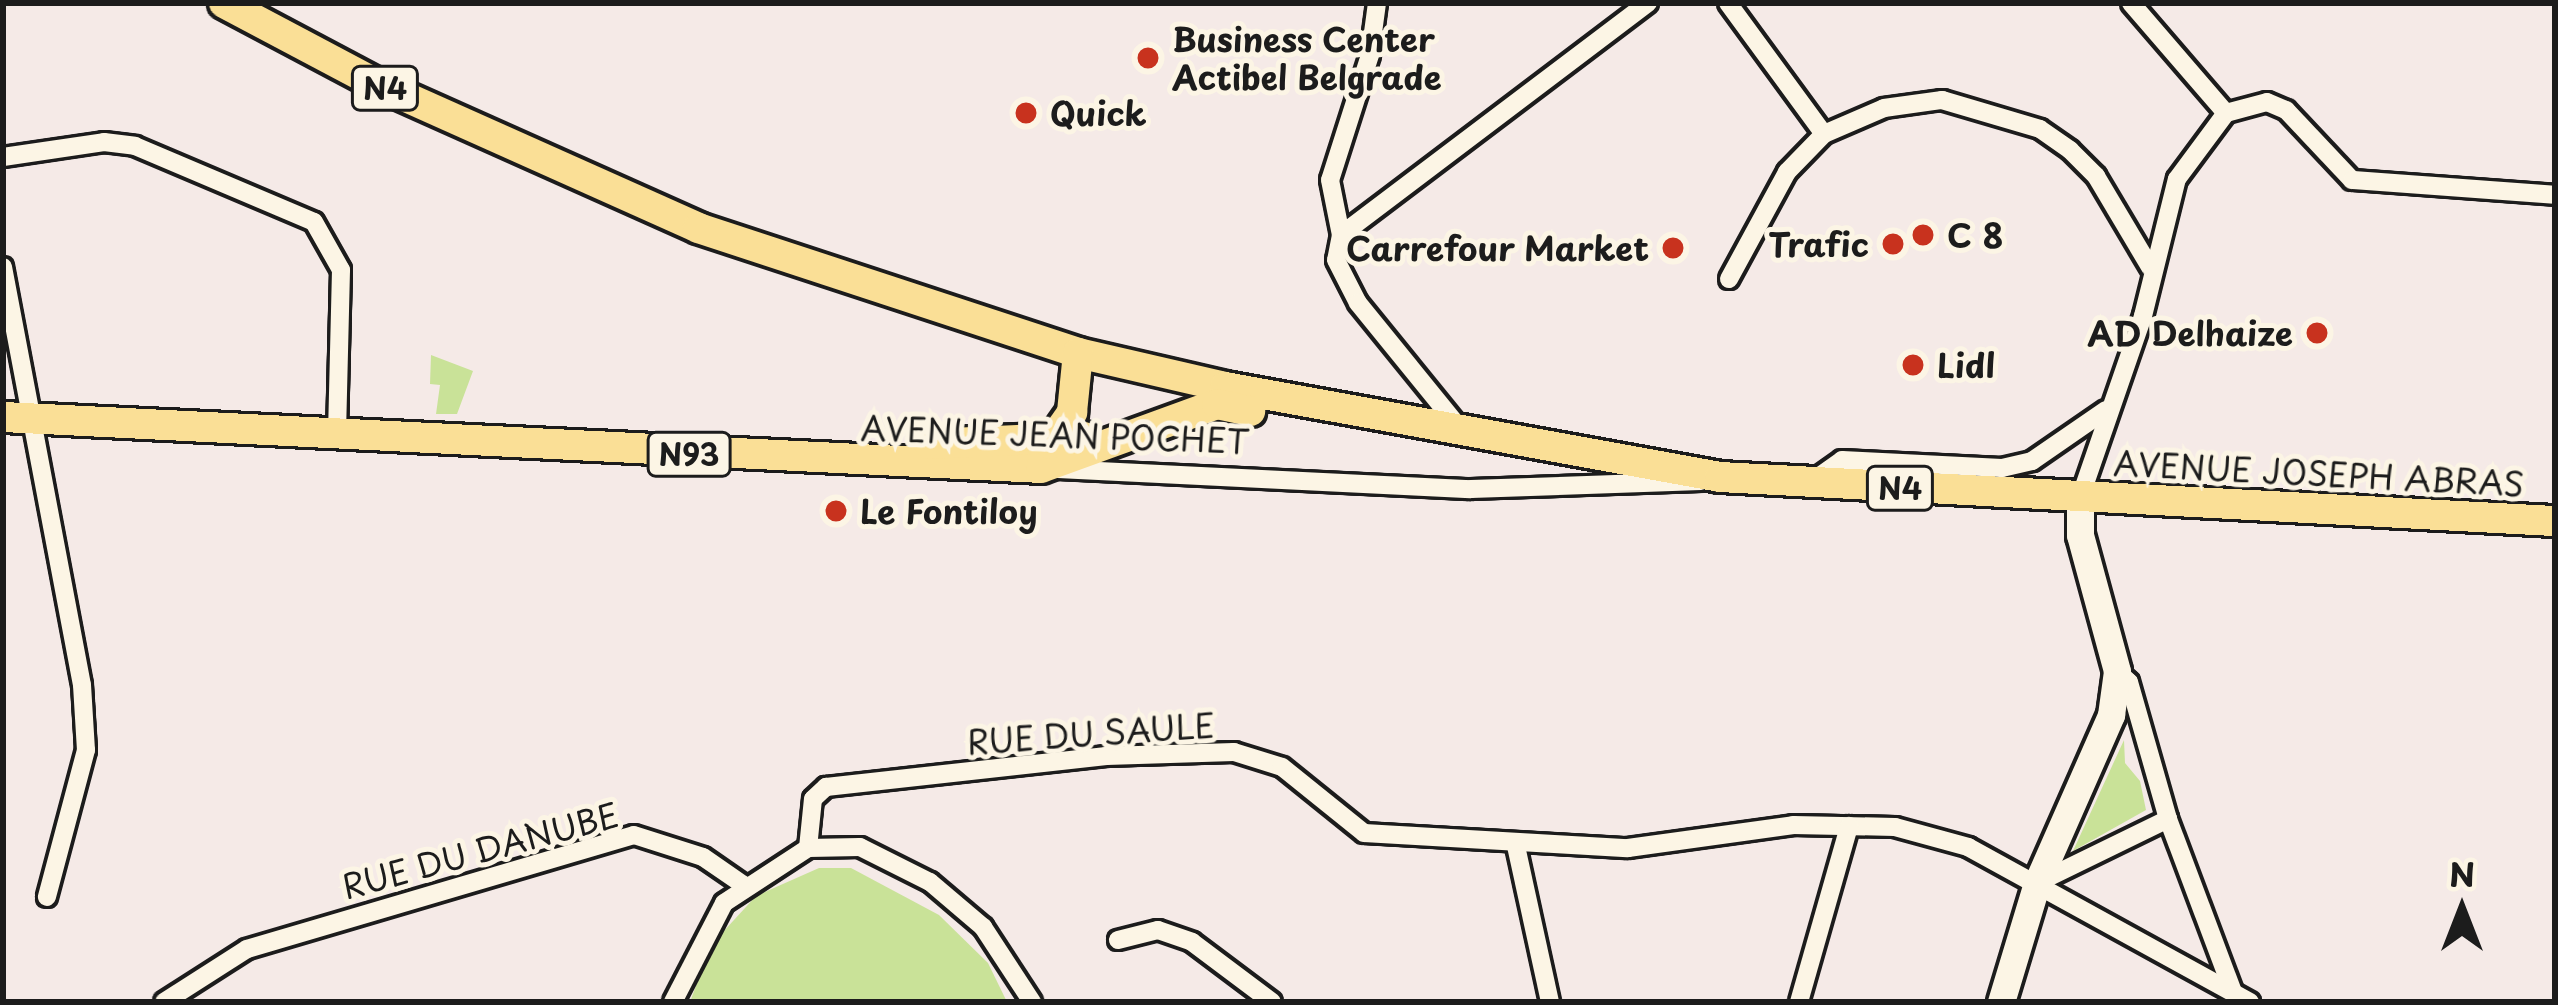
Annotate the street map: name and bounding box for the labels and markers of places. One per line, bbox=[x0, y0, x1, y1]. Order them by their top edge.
place label: Business Center Actibel Belgrade bbox=[1172, 19, 1444, 97]
marker: Business Center Actibel Belgrade bbox=[1135, 45, 1161, 71]
place label: Quick bbox=[1050, 93, 1147, 133]
marker: Quick bbox=[1013, 100, 1039, 126]
place label: C 8 bbox=[1947, 215, 2003, 255]
marker: C 8 bbox=[1910, 222, 1936, 248]
place label: Trafic bbox=[1768, 224, 1869, 264]
place label: Carrefour Market bbox=[1345, 228, 1649, 268]
marker: Trafic bbox=[1880, 231, 1906, 257]
marker: Carrefour Market bbox=[1660, 235, 1686, 261]
place label: AD Delhaize bbox=[2087, 313, 2293, 353]
marker: AD Delhaize bbox=[2304, 320, 2330, 346]
place label: Lidl bbox=[1937, 345, 1995, 385]
marker: Lidl bbox=[1900, 352, 1926, 378]
place label: Le Fontiloy bbox=[860, 491, 1039, 531]
marker: Le Fontiloy bbox=[823, 498, 849, 524]

